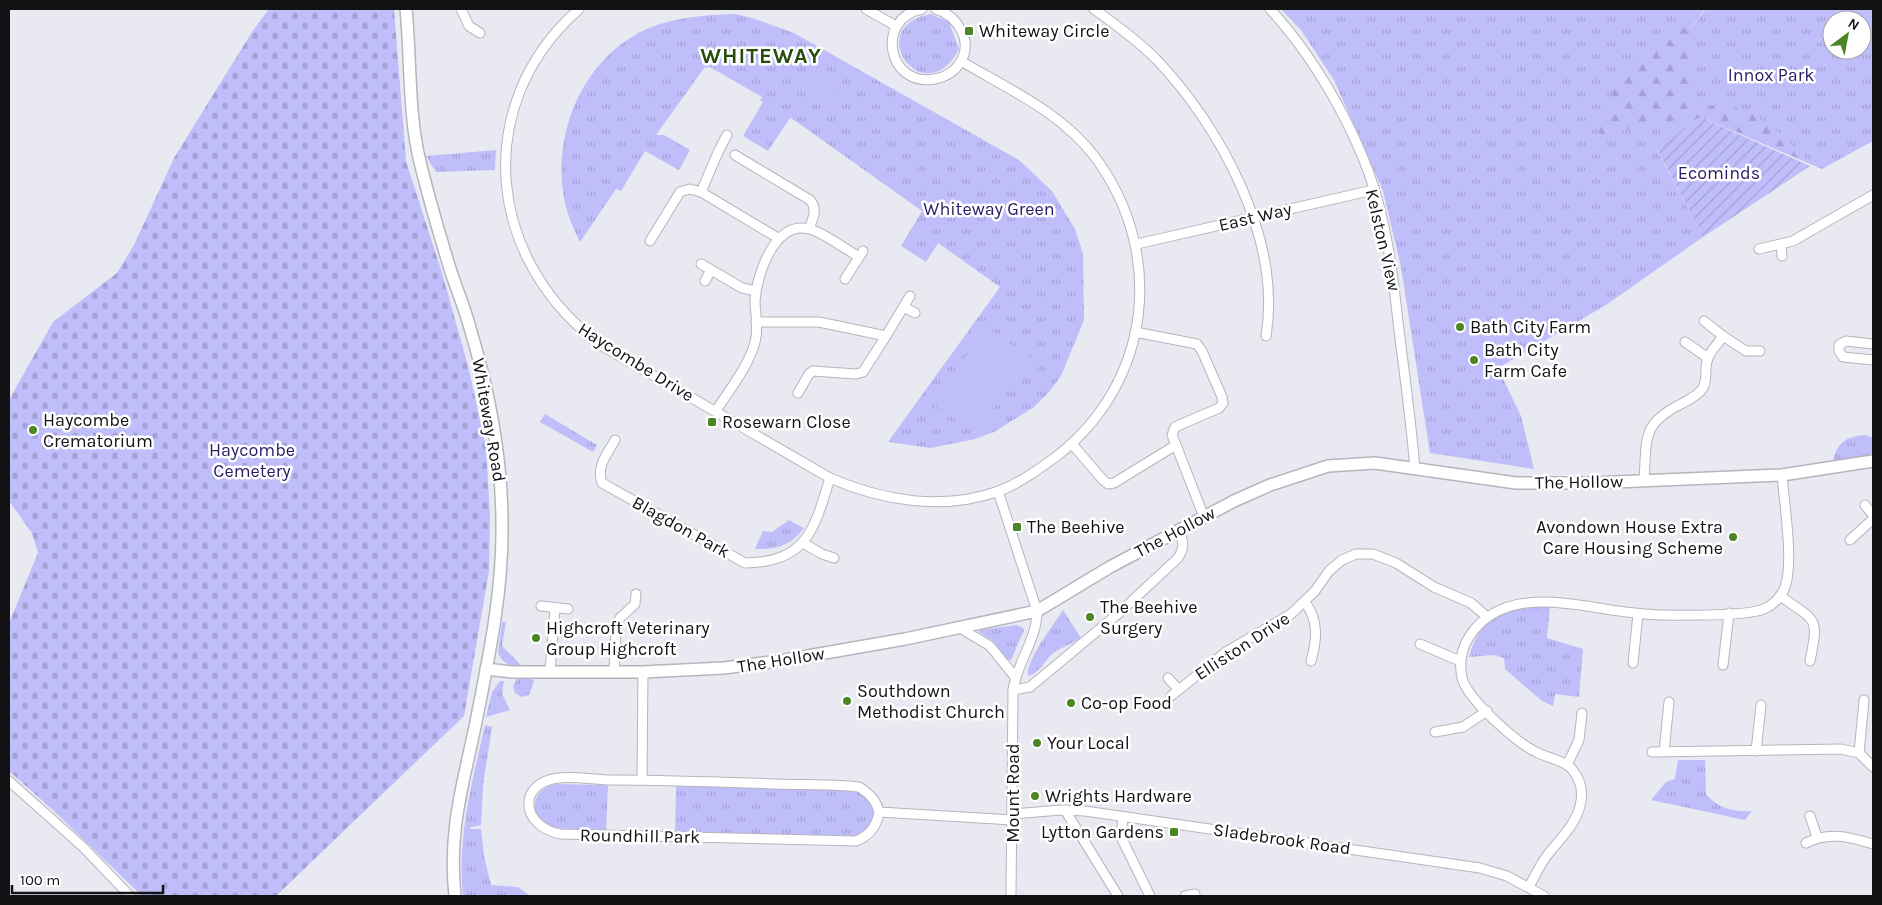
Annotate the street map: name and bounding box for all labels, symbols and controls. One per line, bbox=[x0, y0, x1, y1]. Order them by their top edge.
north arrow bbox=[1822, 10, 1872, 60]
text: N bbox=[1845, 15, 1862, 34]
place label: Whiteway Circle bbox=[979, 20, 1109, 42]
marker: Whiteway Circle bbox=[963, 25, 975, 37]
district label: WHITEWAY bbox=[700, 43, 822, 69]
park label: Innox Park bbox=[1728, 64, 1814, 86]
park label: Ecominds bbox=[1678, 162, 1760, 184]
street label: Kelston View bbox=[1361, 187, 1405, 293]
park label: Whiteway Green bbox=[923, 198, 1055, 220]
street label: East Way bbox=[1216, 198, 1294, 236]
place label: Bath City Farm bbox=[1470, 316, 1591, 338]
street label: Haycombe Drive bbox=[574, 318, 698, 406]
marker: Bath City Farm bbox=[1454, 321, 1466, 333]
place label: Bath City Farm Cafe bbox=[1484, 339, 1567, 382]
marker: Bath City Farm Cafe bbox=[1468, 354, 1480, 366]
street label: Whiteway Road bbox=[467, 356, 511, 484]
place label: Haycombe Crematorium bbox=[43, 409, 153, 452]
place label: Rosewarn Close bbox=[722, 411, 851, 433]
marker: Rosewarn Close bbox=[706, 416, 718, 428]
marker: Haycombe Crematorium bbox=[27, 424, 39, 436]
park label: Haycombe Cemetery bbox=[209, 439, 295, 482]
street label: The Hollow bbox=[1535, 470, 1623, 494]
street label: Blagdon Park bbox=[628, 491, 734, 563]
street label: The Hollow bbox=[1131, 502, 1219, 562]
place label: The Beehive bbox=[1027, 516, 1125, 538]
place label: Avondown House Extra Care Housing Scheme bbox=[1536, 516, 1723, 559]
marker: The Beehive bbox=[1011, 521, 1023, 533]
marker: Avondown House Extra Care Housing Scheme bbox=[1727, 531, 1739, 543]
place label: The Beehive Surgery bbox=[1100, 596, 1198, 639]
street label: Elliston Drive bbox=[1190, 607, 1294, 685]
marker: The Beehive Surgery bbox=[1084, 611, 1096, 623]
place label: Highcroft Veterinary Group Highcroft bbox=[546, 617, 710, 660]
marker: Highcroft Veterinary Group Highcroft bbox=[530, 632, 542, 644]
street label: The Hollow bbox=[736, 642, 826, 678]
place label: Southdown Methodist Church bbox=[857, 680, 1005, 723]
place label: Co-op Food bbox=[1081, 692, 1172, 714]
marker: Southdown Methodist Church bbox=[841, 695, 853, 707]
marker: Co-op Food bbox=[1065, 697, 1077, 709]
place label: Your Local bbox=[1047, 732, 1130, 754]
marker: Your Local bbox=[1031, 737, 1043, 749]
street label: Mount Road bbox=[1002, 743, 1024, 843]
place label: Wrights Hardware bbox=[1045, 785, 1192, 807]
marker: Wrights Hardware bbox=[1029, 790, 1041, 802]
street label: Sladebrook Road bbox=[1212, 818, 1352, 860]
place label: Lytton Gardens bbox=[1041, 821, 1164, 843]
street label: Roundhill Park bbox=[580, 824, 700, 848]
marker: Lytton Gardens bbox=[1168, 826, 1180, 838]
scale bar bbox=[12, 862, 164, 894]
text: 100 m bbox=[20, 871, 60, 889]

